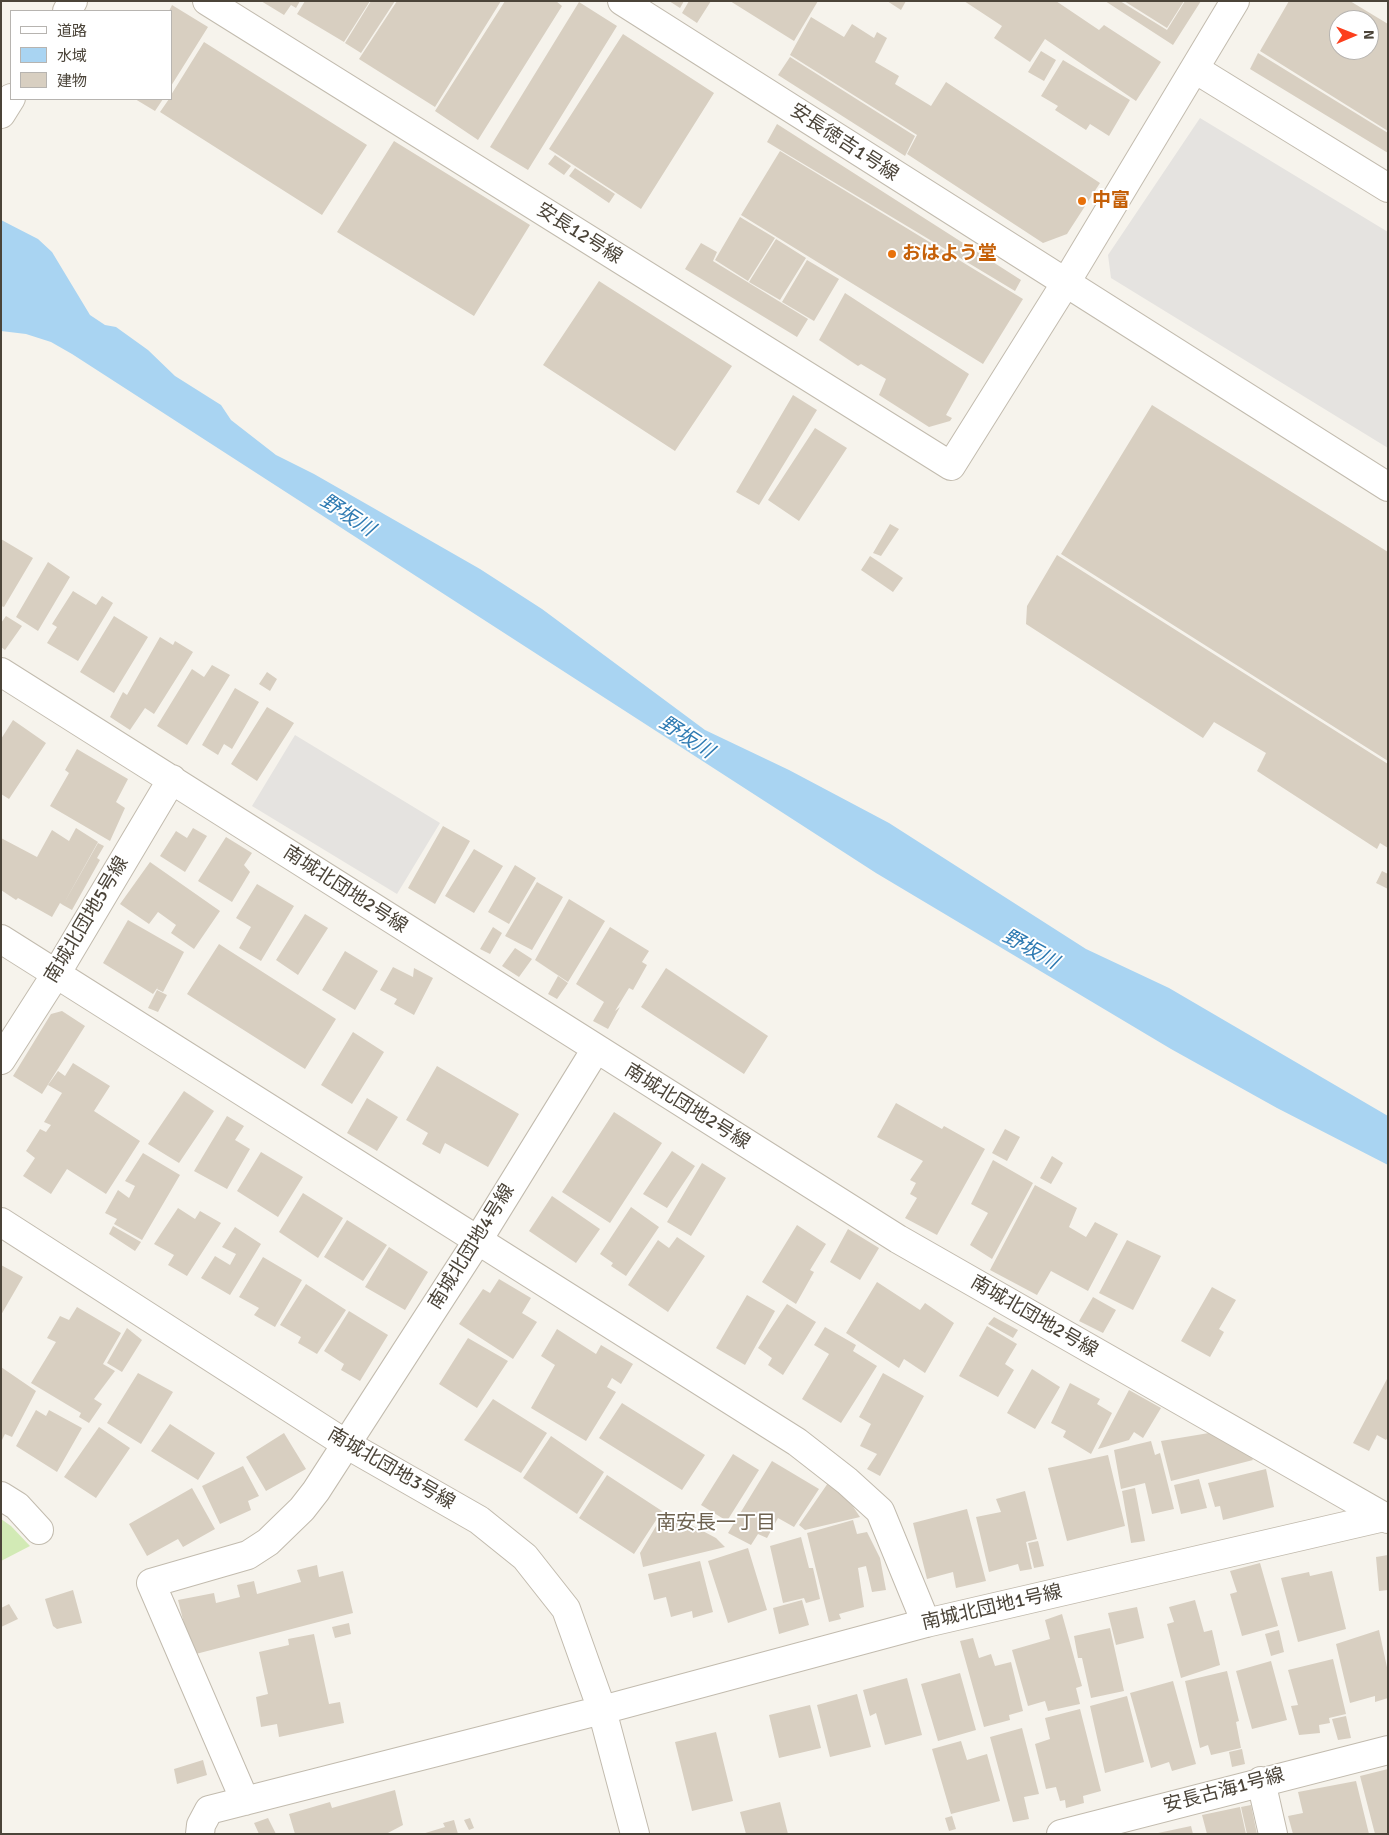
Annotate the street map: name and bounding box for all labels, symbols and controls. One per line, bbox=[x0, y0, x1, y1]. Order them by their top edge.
legend bbox=[10, 10, 172, 100]
north arrow bbox=[1329, 10, 1379, 60]
text: 道路 bbox=[57, 22, 87, 40]
text: N bbox=[1360, 30, 1377, 40]
text: 水域 bbox=[57, 47, 87, 65]
text: 建物 bbox=[57, 72, 87, 90]
street label: 安長徳吉1号線 bbox=[786, 100, 902, 186]
place label: 中富 bbox=[1092, 190, 1130, 212]
marker: 中富 bbox=[1076, 195, 1088, 207]
street label: 安長12号線 bbox=[532, 199, 626, 269]
place label: おはよう堂 bbox=[902, 243, 997, 265]
marker: おはよう堂 bbox=[886, 248, 898, 260]
water label: 野坂川 bbox=[315, 490, 379, 542]
water label: 野坂川 bbox=[654, 712, 718, 764]
street label: 南城北団地2号線 bbox=[279, 841, 411, 939]
street label: 南城北団地5号線 bbox=[40, 853, 134, 987]
water label: 野坂川 bbox=[998, 925, 1062, 975]
street label: 南城北団地2号線 bbox=[620, 1059, 754, 1155]
street label: 南城北団地4号線 bbox=[424, 1180, 520, 1314]
street label: 南城北団地2号線 bbox=[966, 1271, 1102, 1363]
street label: 南城北団地3号線 bbox=[323, 1423, 459, 1515]
district label: 南安長一丁目 bbox=[656, 1512, 776, 1536]
street label: 南城北団地1号線 bbox=[920, 1581, 1064, 1635]
street label: 安長古海1号線 bbox=[1161, 1764, 1287, 1818]

